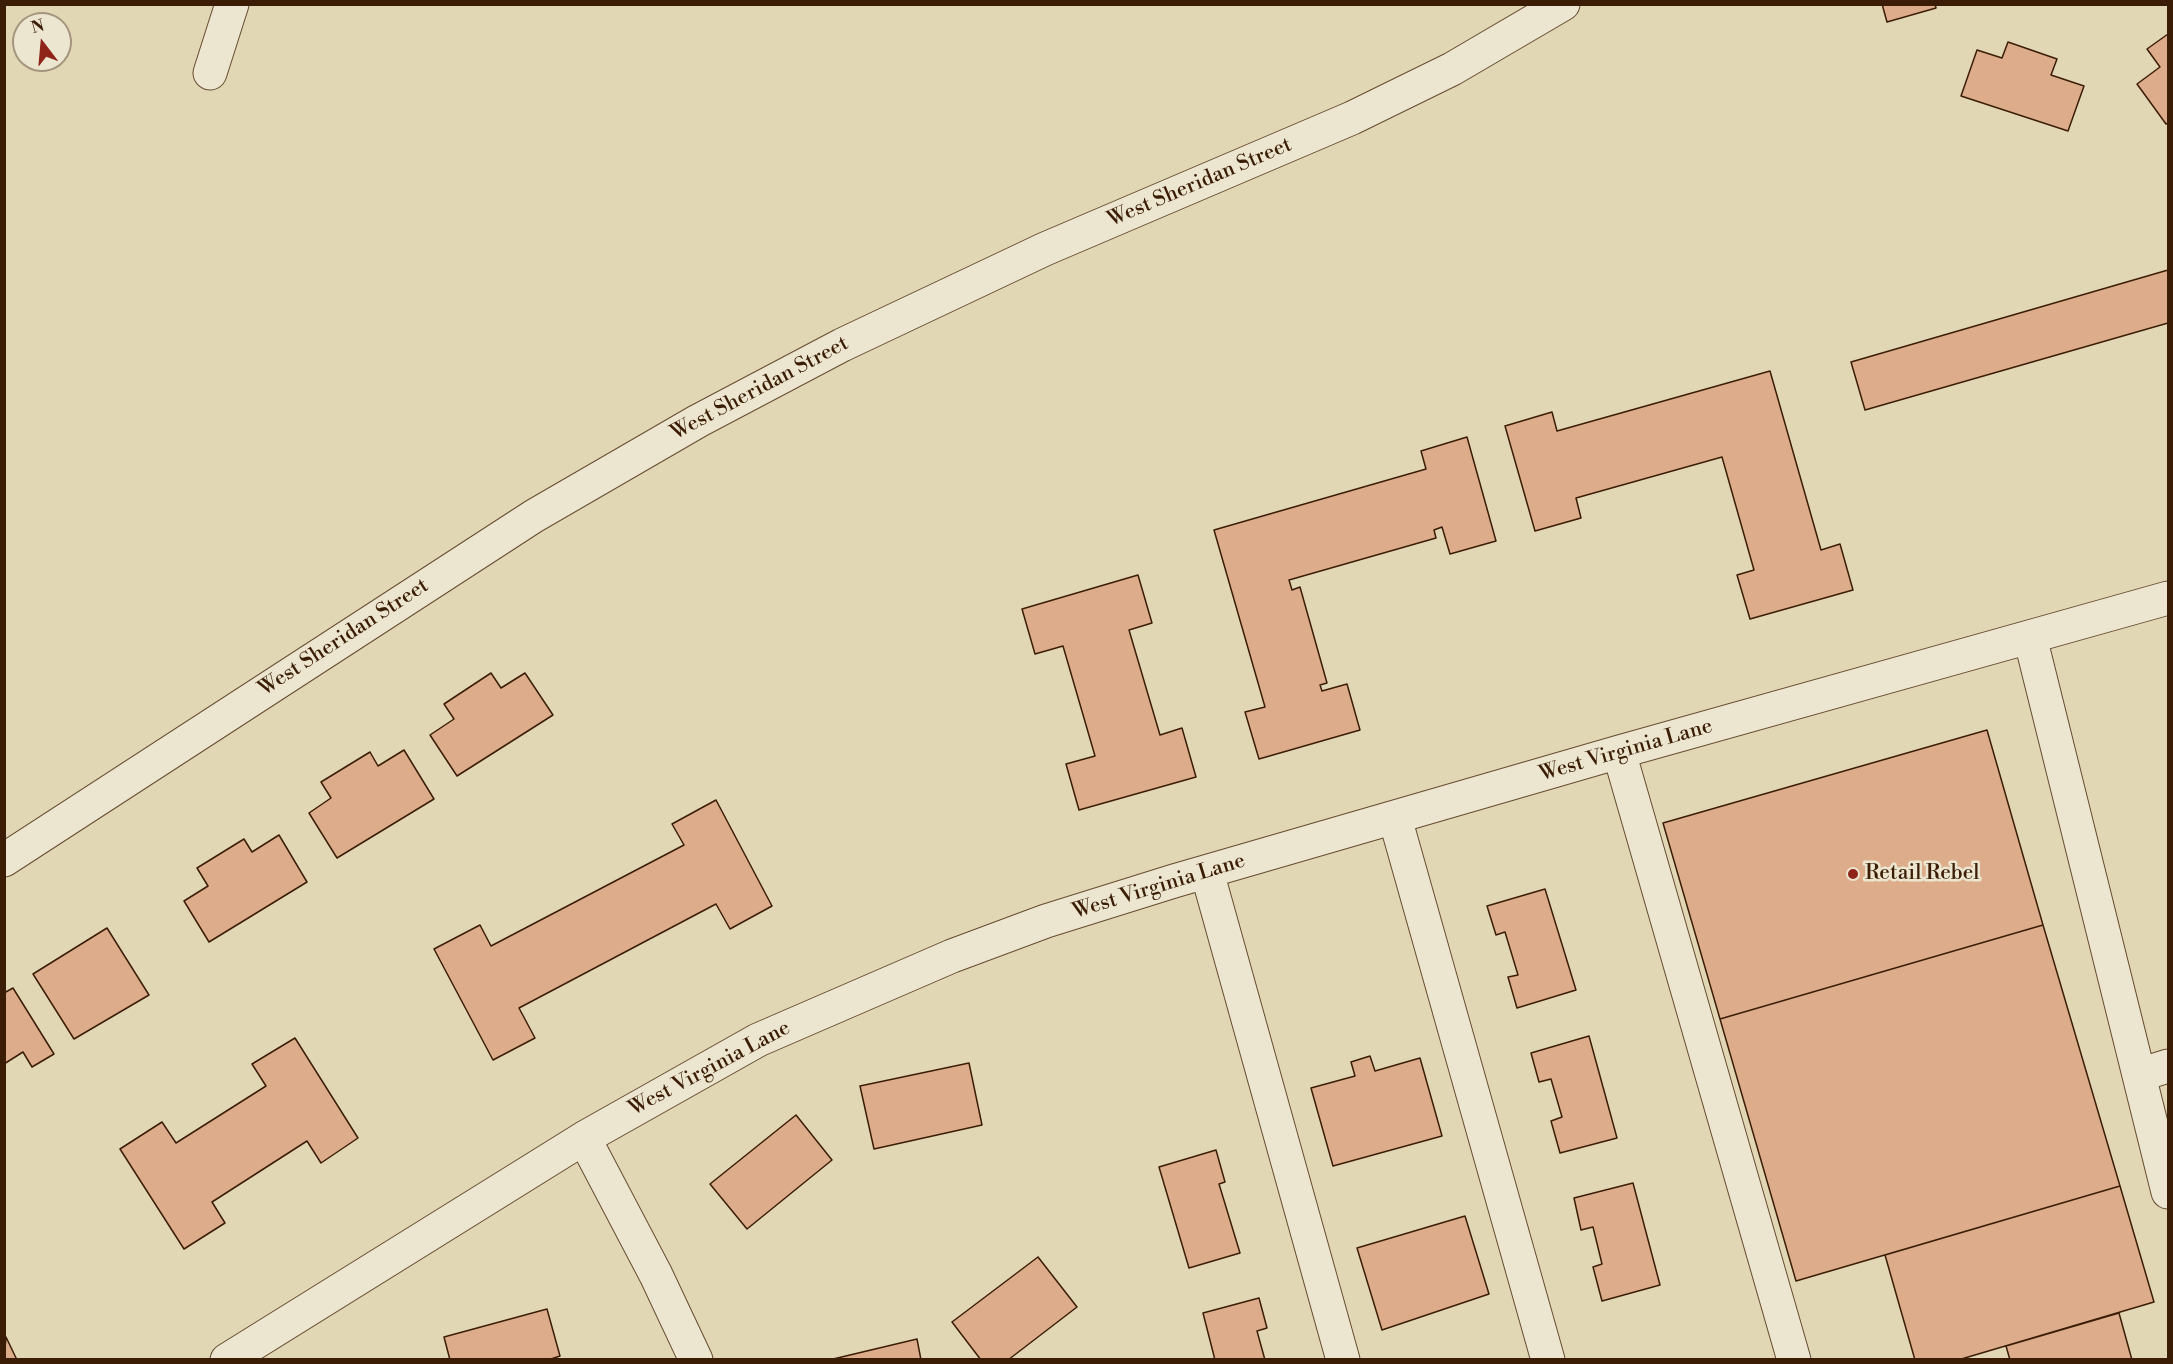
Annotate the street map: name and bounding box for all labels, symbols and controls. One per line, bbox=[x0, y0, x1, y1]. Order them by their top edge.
north arrow bbox=[12, 12, 72, 72]
text: N bbox=[29, 15, 46, 38]
street label: West Sheridan Street bbox=[1104, 133, 1296, 233]
street label: West Sheridan Street bbox=[667, 332, 853, 446]
street label: West Sheridan Street bbox=[254, 574, 434, 702]
street label: West Virginia Lane bbox=[1537, 714, 1715, 788]
street label: West Virginia Lane bbox=[1070, 849, 1248, 925]
place label: Retail Rebel bbox=[1865, 861, 1980, 887]
marker: Retail Rebel bbox=[1846, 867, 1860, 881]
street label: West Virginia Lane bbox=[625, 1016, 795, 1122]

